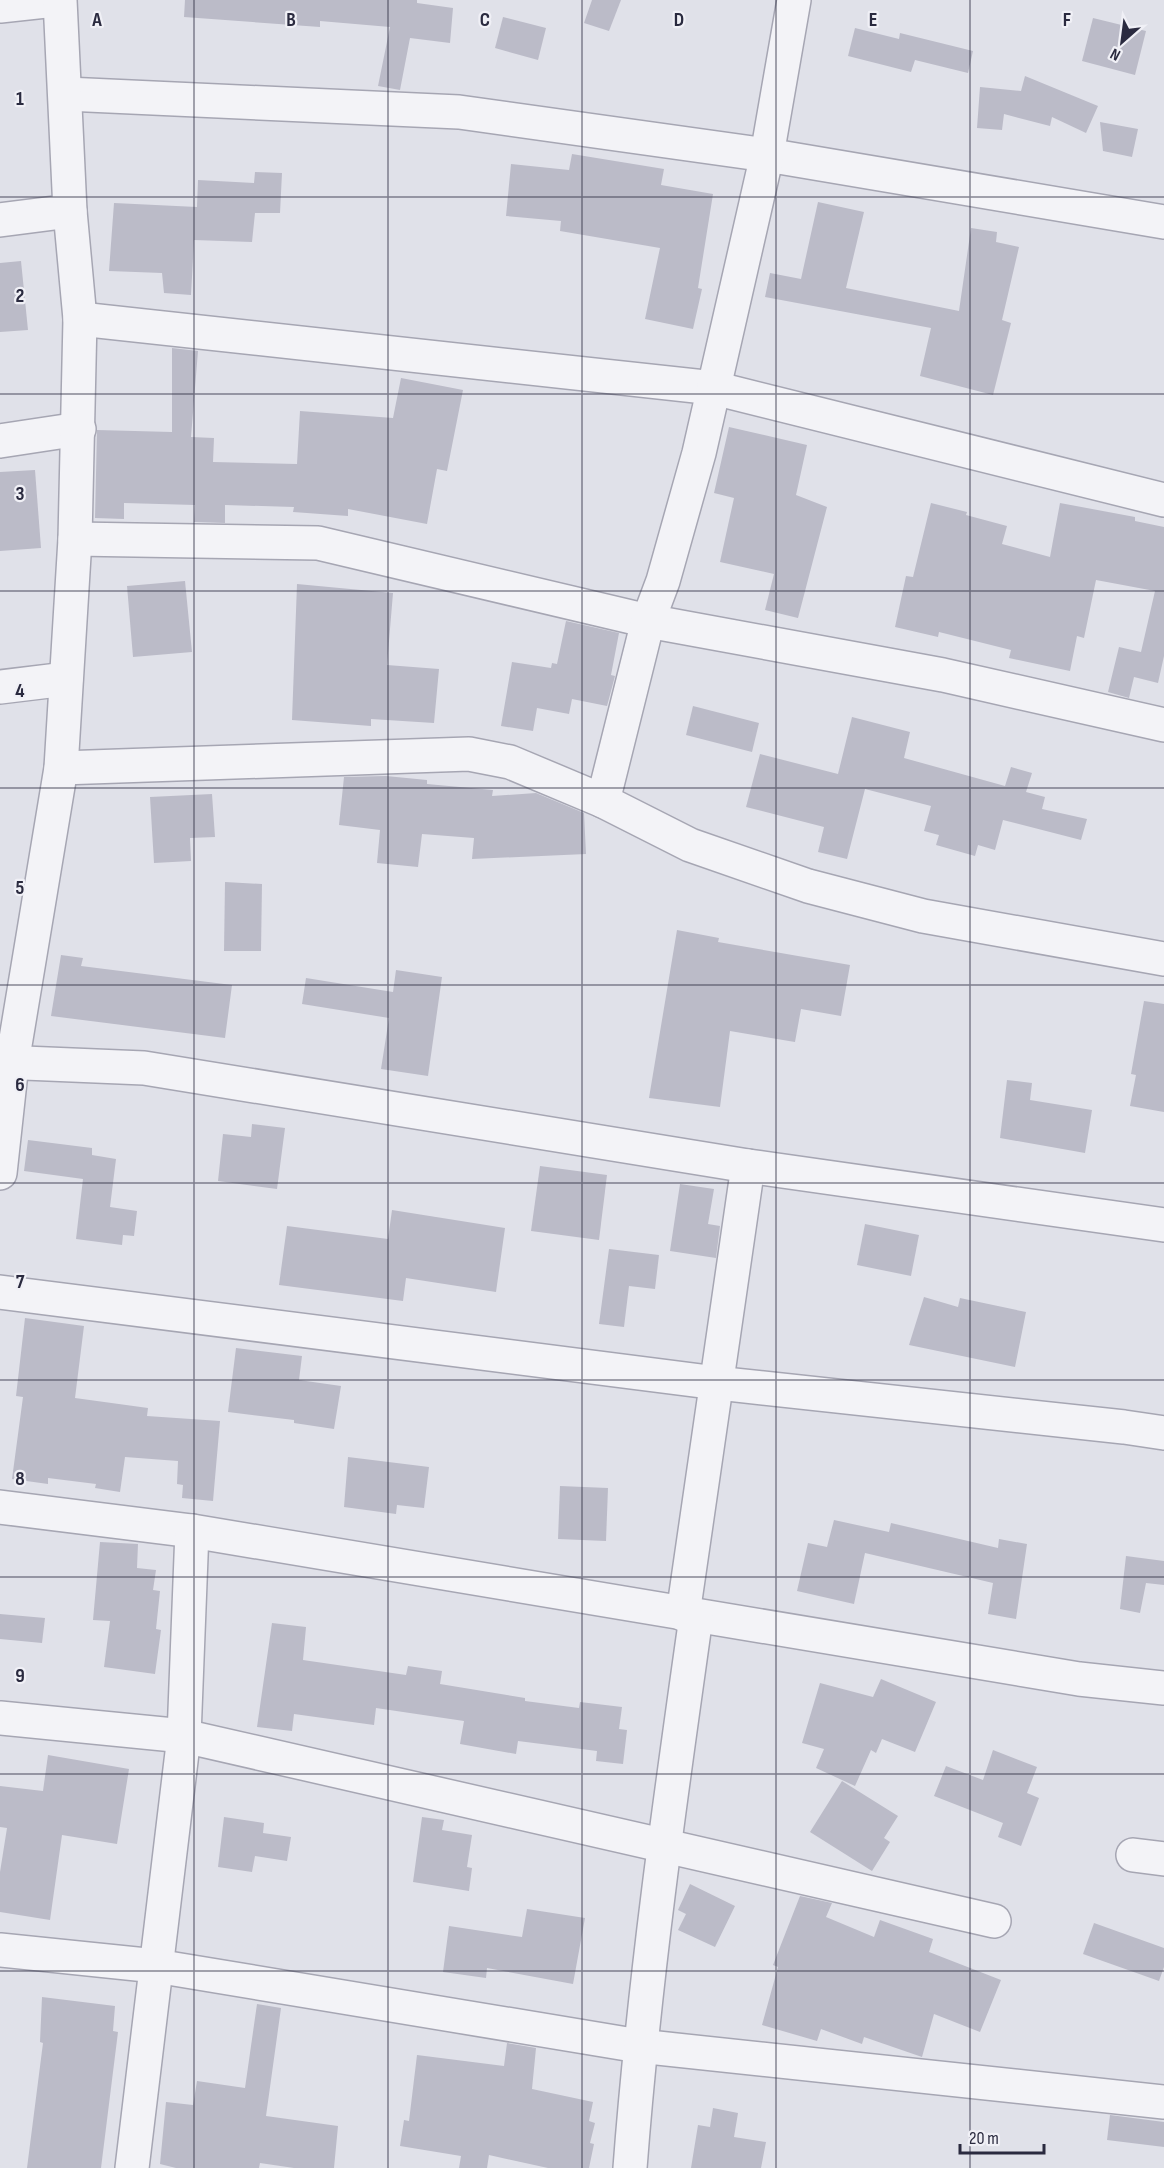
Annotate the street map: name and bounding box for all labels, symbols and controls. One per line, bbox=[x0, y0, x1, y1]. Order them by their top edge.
text: A bbox=[91, 8, 102, 32]
text: B bbox=[286, 8, 296, 32]
text: C bbox=[480, 8, 490, 32]
text: D bbox=[674, 8, 684, 32]
text: E bbox=[869, 8, 877, 32]
text: F bbox=[1063, 8, 1071, 32]
north arrow bbox=[1092, 12, 1152, 72]
text: N bbox=[1107, 44, 1124, 64]
text: 1 bbox=[16, 87, 24, 111]
text: 2 bbox=[16, 284, 24, 308]
text: 3 bbox=[16, 482, 25, 506]
text: 4 bbox=[15, 679, 25, 703]
text: 5 bbox=[16, 876, 25, 900]
text: 6 bbox=[15, 1073, 25, 1097]
text: 7 bbox=[16, 1270, 25, 1294]
text: 8 bbox=[15, 1467, 25, 1491]
text: 9 bbox=[15, 1664, 25, 1688]
scale bar bbox=[960, 2117, 1044, 2155]
text: 20 m bbox=[969, 2128, 999, 2149]

